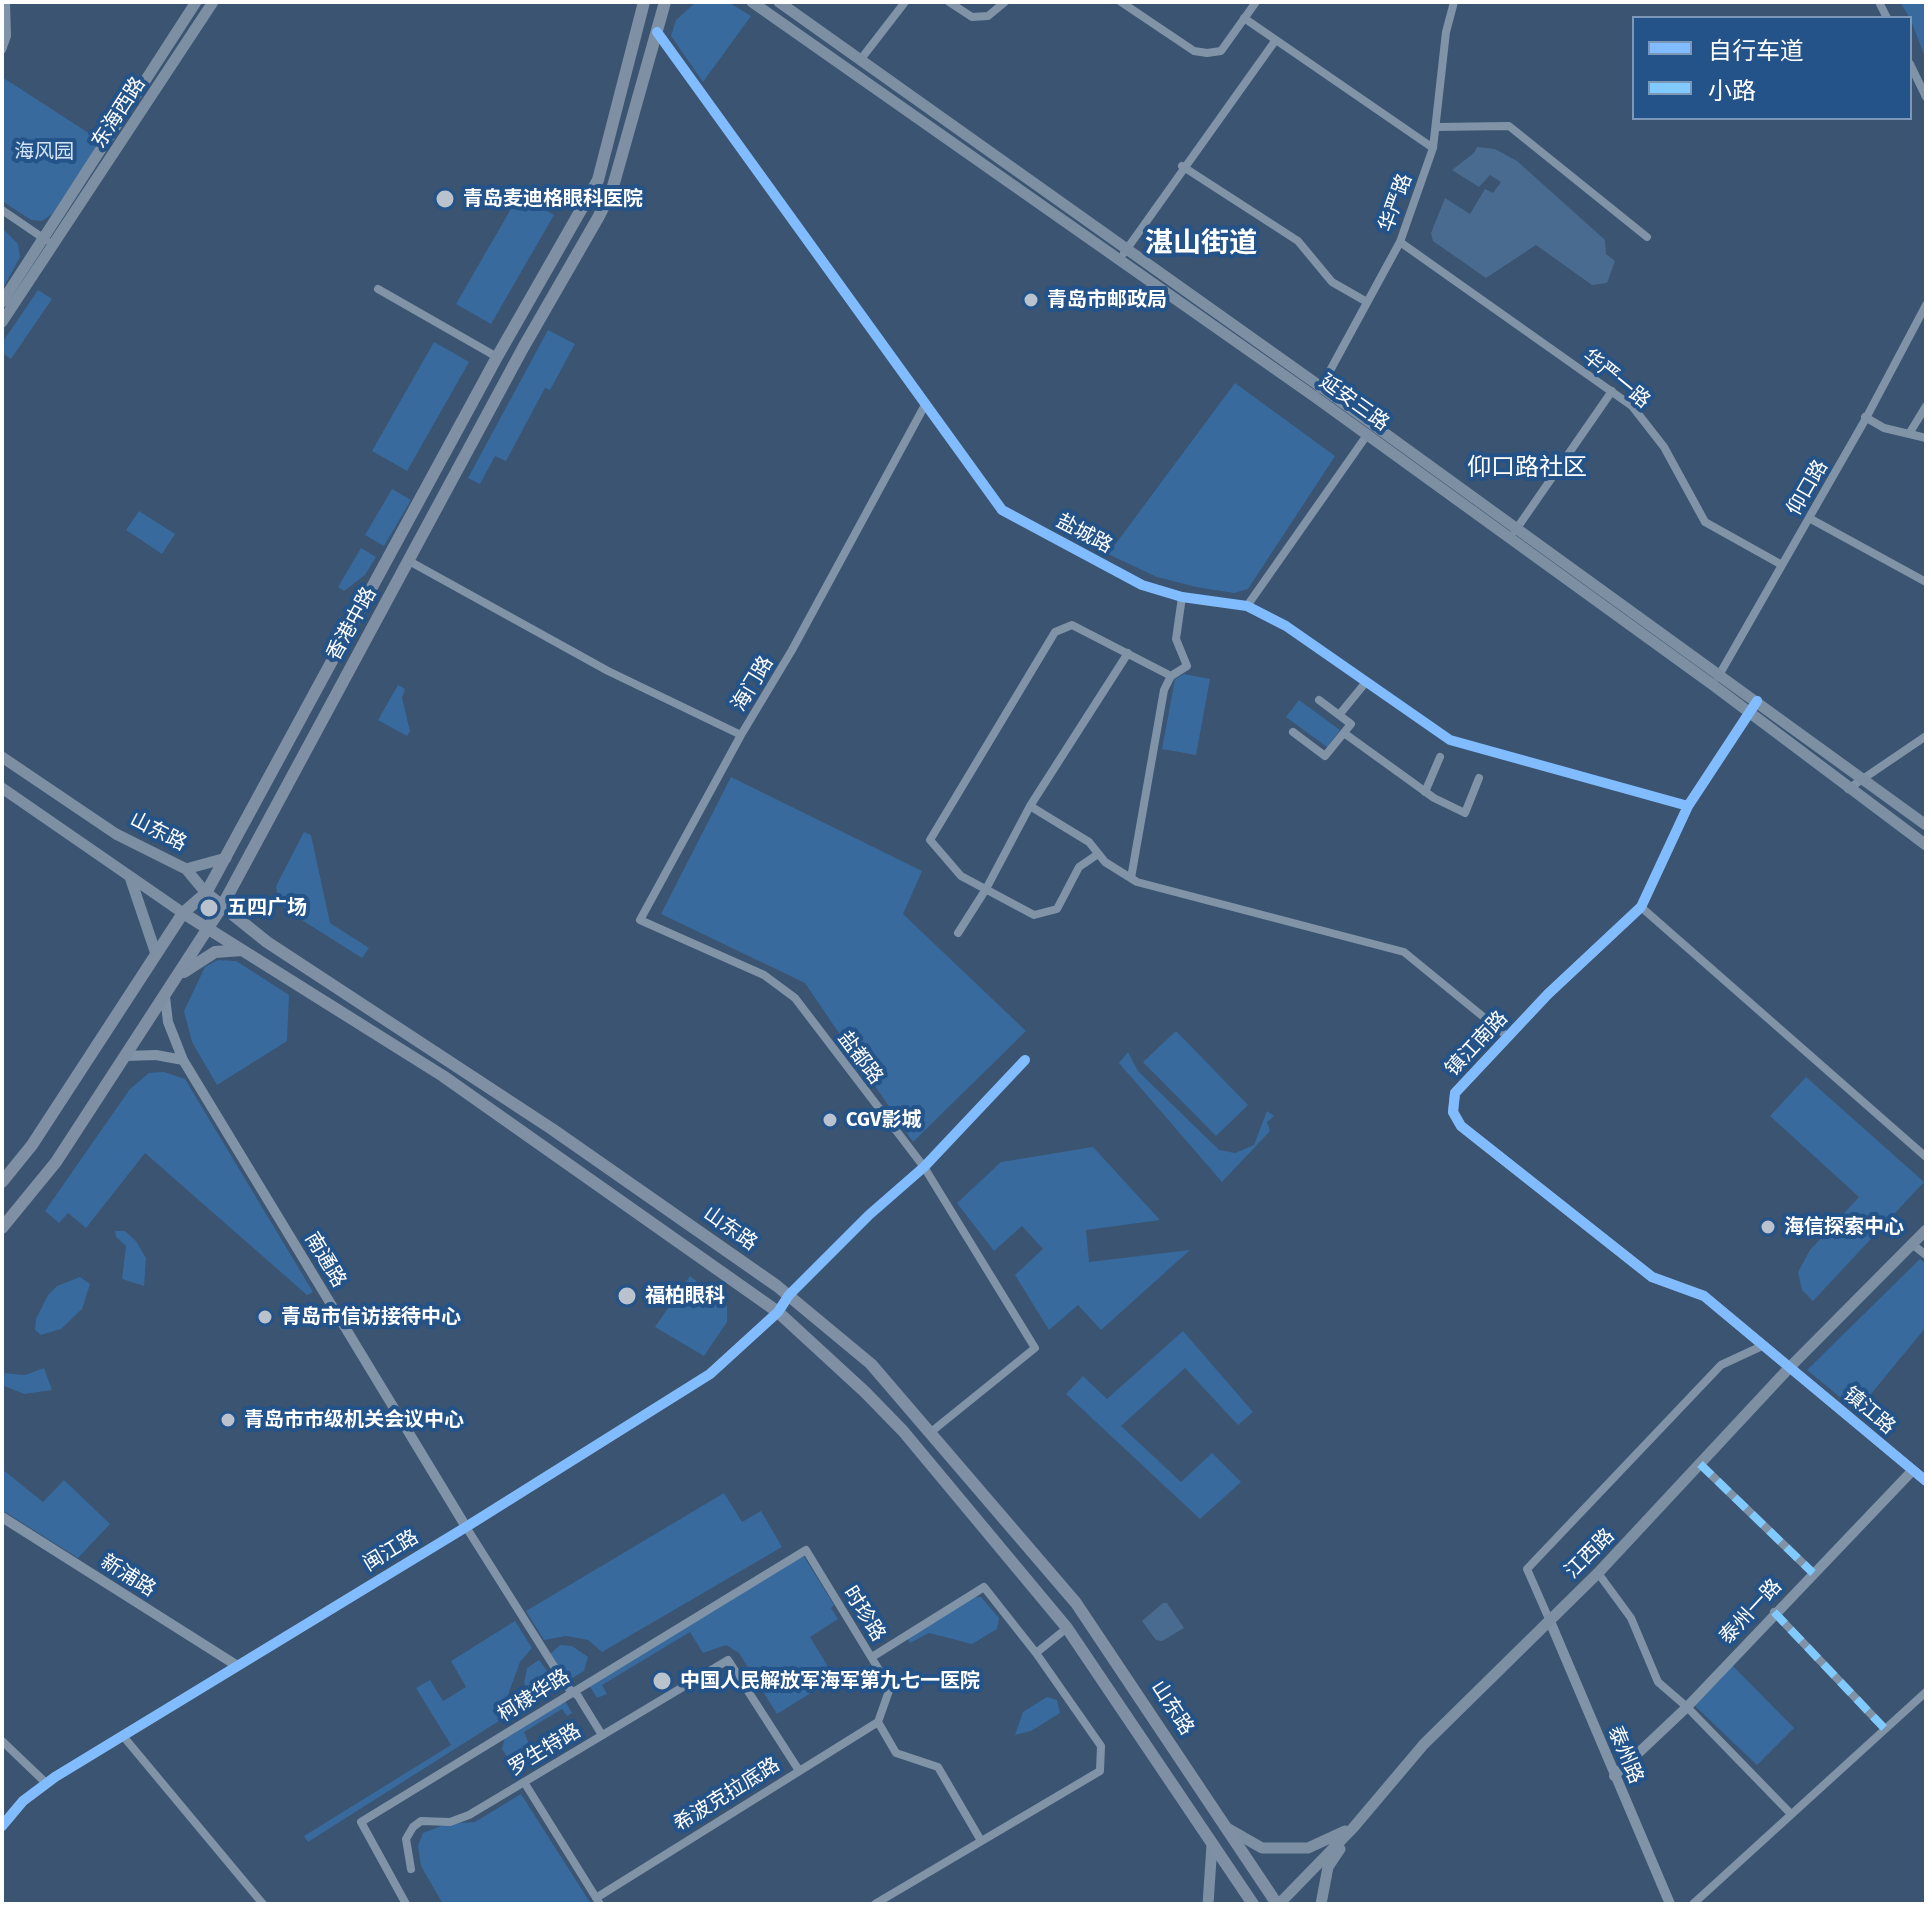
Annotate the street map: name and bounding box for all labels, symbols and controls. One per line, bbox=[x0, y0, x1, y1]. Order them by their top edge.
legend bbox=[1632, 16, 1912, 120]
text: 自行车道 bbox=[1708, 37, 1804, 65]
street label: 东海西路 bbox=[87, 73, 151, 153]
text: 小路 bbox=[1708, 77, 1756, 105]
park label: 海风园 bbox=[14, 140, 74, 164]
street label: 华严路 bbox=[1374, 171, 1418, 235]
place label: 青岛麦迪格眼科医院 bbox=[463, 187, 643, 211]
marker: 青岛麦迪格眼科医院 bbox=[434, 188, 456, 210]
district label: 湛山街道 bbox=[1145, 227, 1257, 261]
place label: 青岛市邮政局 bbox=[1047, 288, 1167, 312]
marker: 青岛市邮政局 bbox=[1022, 291, 1040, 309]
street label: 华严一路 bbox=[1577, 345, 1655, 413]
street label: 延安三路 bbox=[1315, 370, 1393, 436]
district label: 仰口路社区 bbox=[1467, 454, 1587, 482]
street label: 仰口路 bbox=[1783, 456, 1833, 520]
street label: 盐城路 bbox=[1052, 509, 1116, 559]
street label: 香港中路 bbox=[322, 583, 382, 665]
street label: 海门路 bbox=[727, 652, 779, 716]
street label: 山东路 bbox=[126, 808, 190, 856]
place label: 五四广场 bbox=[227, 896, 307, 920]
marker: 五四广场 bbox=[198, 897, 220, 919]
street label: 镇江南路 bbox=[1441, 1007, 1513, 1081]
street label: 盐都路 bbox=[832, 1027, 888, 1089]
place label: CGV影城 bbox=[846, 1108, 921, 1132]
marker: CGV影城 bbox=[821, 1111, 839, 1129]
street label: 山东路 bbox=[699, 1202, 761, 1256]
place label: 海信探索中心 bbox=[1784, 1215, 1904, 1239]
marker: 海信探索中心 bbox=[1759, 1218, 1777, 1236]
street label: 南通路 bbox=[299, 1228, 351, 1292]
place label: 福柏眼科 bbox=[645, 1284, 725, 1308]
marker: 福柏眼科 bbox=[616, 1285, 638, 1307]
place label: 青岛市信访接待中心 bbox=[281, 1305, 461, 1329]
marker: 青岛市信访接待中心 bbox=[256, 1308, 274, 1326]
street label: 镇江路 bbox=[1838, 1383, 1900, 1439]
place label: 青岛市市级机关会议中心 bbox=[244, 1408, 464, 1432]
marker: 青岛市市级机关会议中心 bbox=[219, 1411, 237, 1429]
street label: 江西路 bbox=[1560, 1524, 1620, 1584]
street label: 闽江路 bbox=[359, 1525, 423, 1577]
street label: 新浦路 bbox=[96, 1550, 160, 1602]
street label: 泰州一路 bbox=[1715, 1575, 1787, 1649]
street label: 时珍路 bbox=[838, 1582, 890, 1646]
street label: 柯棣华路 bbox=[494, 1665, 574, 1727]
place label: 中国人民解放军海军第九七一医院 bbox=[680, 1669, 980, 1693]
marker: 中国人民解放军海军第九七一医院 bbox=[651, 1670, 673, 1692]
street label: 山东路 bbox=[1146, 1676, 1198, 1740]
street label: 罗生特路 bbox=[505, 1719, 585, 1781]
street label: 泰州路 bbox=[1602, 1723, 1648, 1787]
street label: 希波克拉底路 bbox=[670, 1753, 784, 1837]

